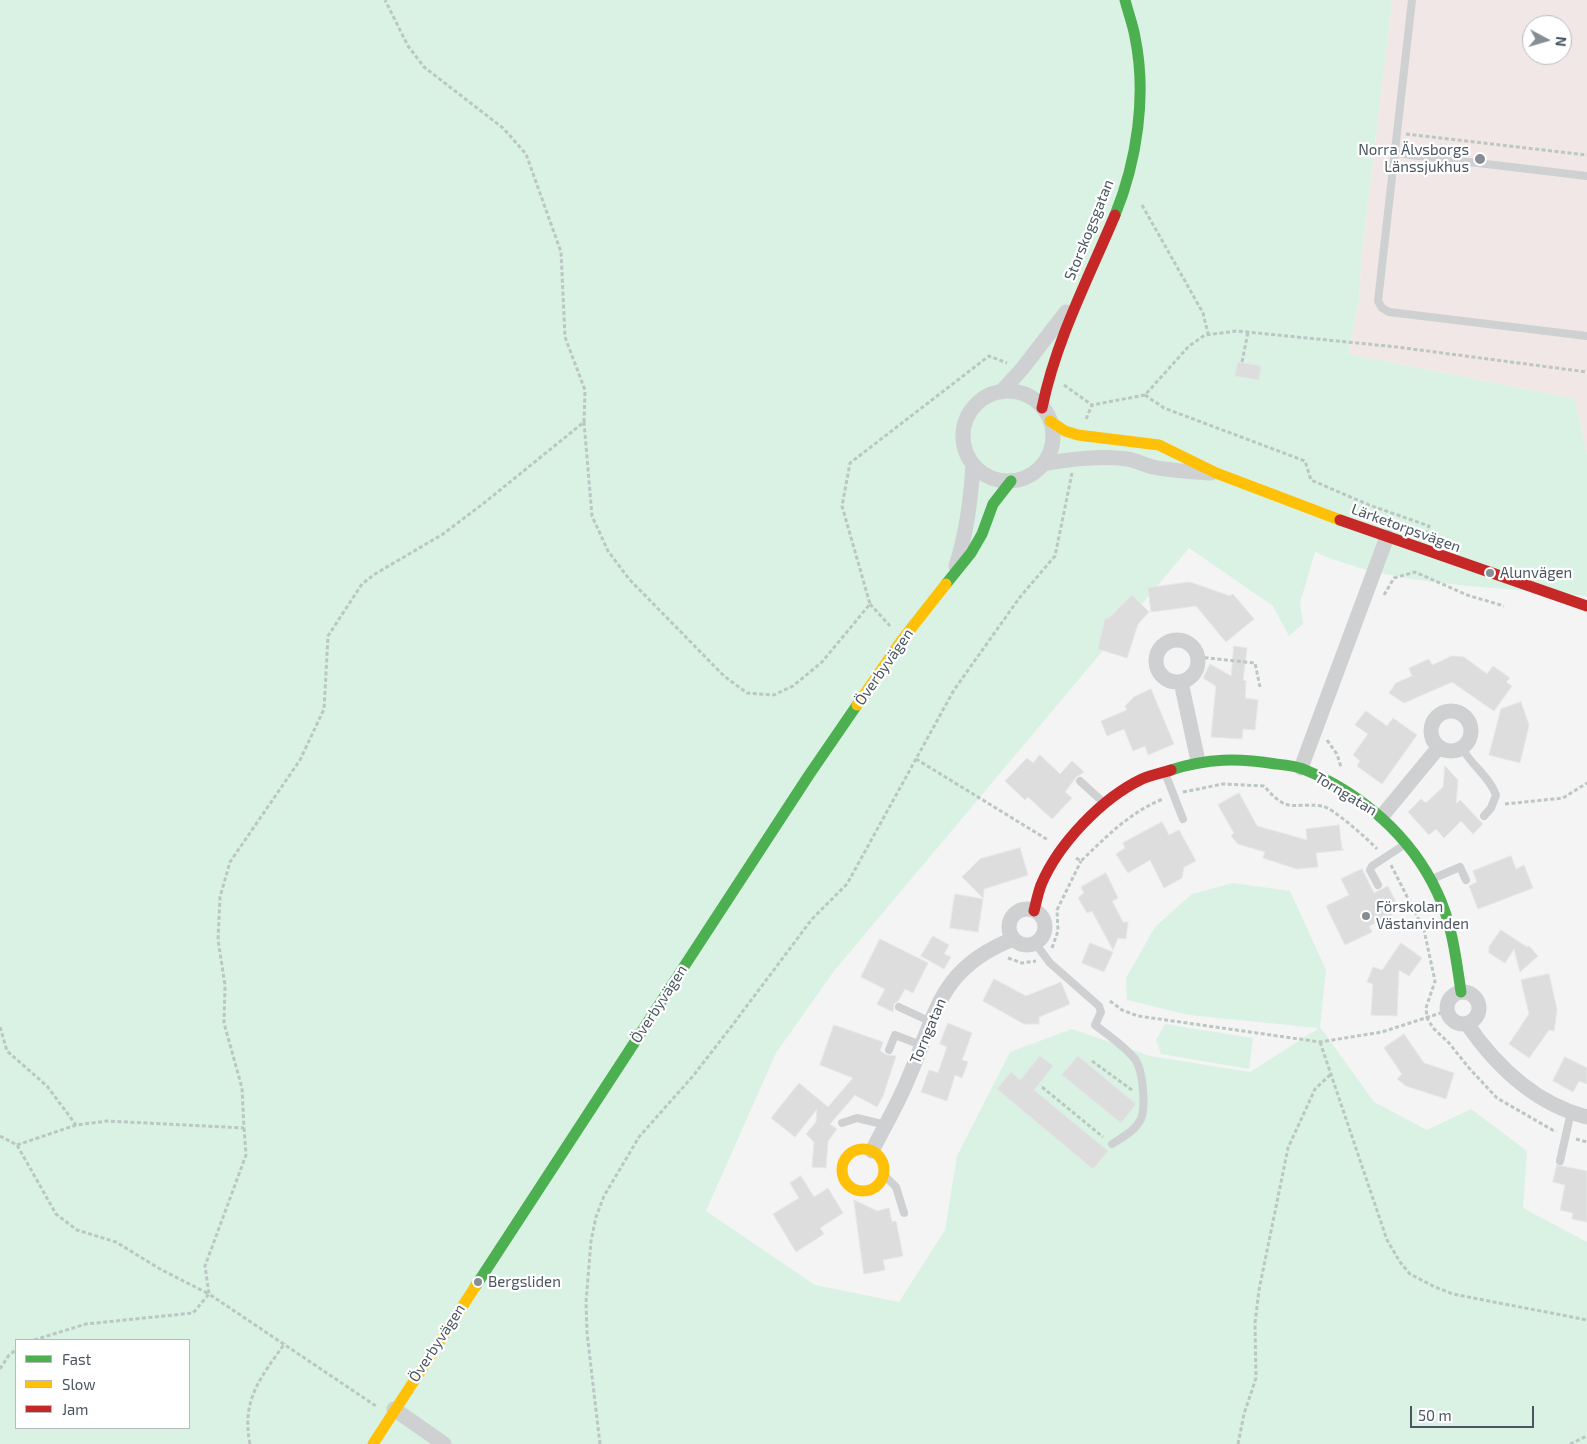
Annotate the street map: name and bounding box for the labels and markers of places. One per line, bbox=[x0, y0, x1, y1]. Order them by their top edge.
place label: Norra Älvsborgs Länssjukhus bbox=[1358, 141, 1469, 176]
marker: Norra Älvsborgs Länssjukhus bbox=[1473, 152, 1487, 166]
place label: Alunvägen bbox=[1500, 564, 1572, 582]
marker: Alunvägen bbox=[1484, 567, 1496, 579]
place label: Förskolan Västanvinden bbox=[1376, 898, 1469, 933]
marker: Förskolan Västanvinden bbox=[1360, 910, 1372, 922]
place label: Bergsliden bbox=[488, 1273, 561, 1291]
marker: Bergsliden bbox=[472, 1276, 484, 1288]

